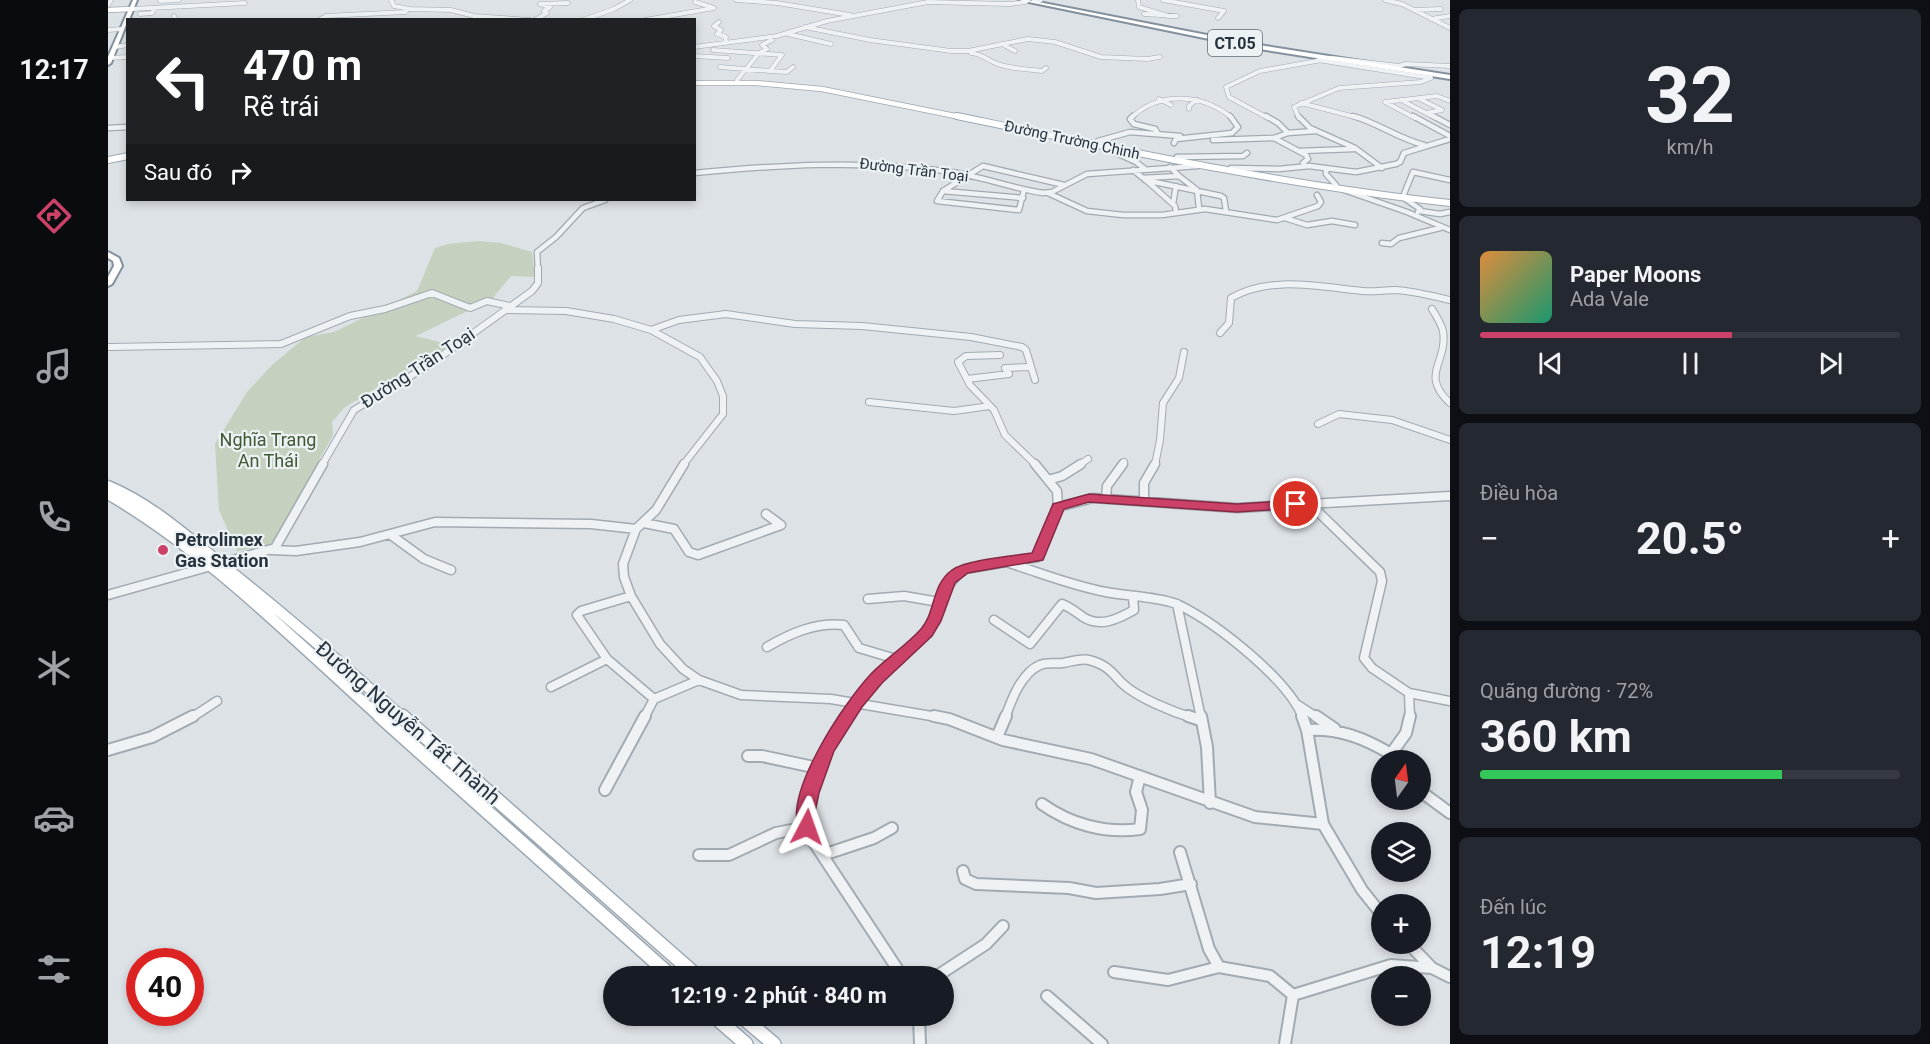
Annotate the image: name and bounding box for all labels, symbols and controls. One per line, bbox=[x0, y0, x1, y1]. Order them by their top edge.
road number: CT.05 bbox=[1208, 30, 1262, 56]
text: 470 m bbox=[243, 41, 362, 90]
icon: left bbox=[144, 42, 222, 120]
text: 32 bbox=[1645, 50, 1735, 141]
text: 12:17 bbox=[19, 54, 89, 86]
text: Rẽ trái bbox=[243, 91, 319, 123]
street label: Đường Trường Chinh bbox=[1003, 117, 1141, 163]
text: km/h bbox=[1667, 135, 1713, 159]
street label: Đường Trần Toại bbox=[858, 154, 970, 186]
icon: right bbox=[224, 156, 257, 189]
text: Sau đó bbox=[144, 160, 212, 185]
icon: directions bbox=[33, 195, 75, 237]
text: Paper Moons bbox=[1570, 262, 1701, 287]
text: Ada Vale bbox=[1570, 287, 1649, 311]
street label: Đường Trần Toại bbox=[357, 323, 479, 412]
icon: music bbox=[33, 345, 75, 387]
icon: previous bbox=[1534, 347, 1567, 380]
icon: pause bbox=[1674, 347, 1707, 380]
icon: next bbox=[1814, 347, 1847, 380]
park label: Nghĩa Trang An Thái bbox=[220, 429, 316, 471]
pin bbox=[1270, 478, 1321, 529]
text: Điều hòa bbox=[1480, 481, 1558, 505]
icon: arrive bbox=[1279, 487, 1312, 520]
icon: phone bbox=[33, 496, 75, 538]
text: 20.5° bbox=[1636, 512, 1744, 565]
text: − bbox=[1480, 519, 1499, 558]
text: + bbox=[1881, 519, 1900, 558]
place label: Petrolimex Gas Station bbox=[175, 529, 269, 571]
marker: Petrolimex Gas Station bbox=[156, 543, 170, 557]
street label: Đường Nguyễn Tất Thành bbox=[311, 636, 505, 810]
icon: climate bbox=[33, 647, 75, 689]
text: Quãng đường · 72% bbox=[1480, 679, 1653, 703]
text: 360 km bbox=[1480, 710, 1632, 763]
north arrow bbox=[1371, 750, 1431, 810]
map controls bbox=[1371, 750, 1431, 1026]
position arrow bbox=[775, 795, 839, 859]
icon: car bbox=[33, 797, 75, 839]
button: layers bbox=[1371, 822, 1431, 882]
button: + bbox=[1371, 894, 1431, 954]
text: Đến lúc bbox=[1480, 895, 1546, 919]
text: 12:19 bbox=[1480, 926, 1596, 979]
icon: filters bbox=[33, 948, 75, 990]
speed limit sign: 40 bbox=[126, 948, 204, 1026]
button: − bbox=[1371, 966, 1431, 1026]
text: 12:19 · 2 phút · 840 m bbox=[670, 983, 887, 1008]

